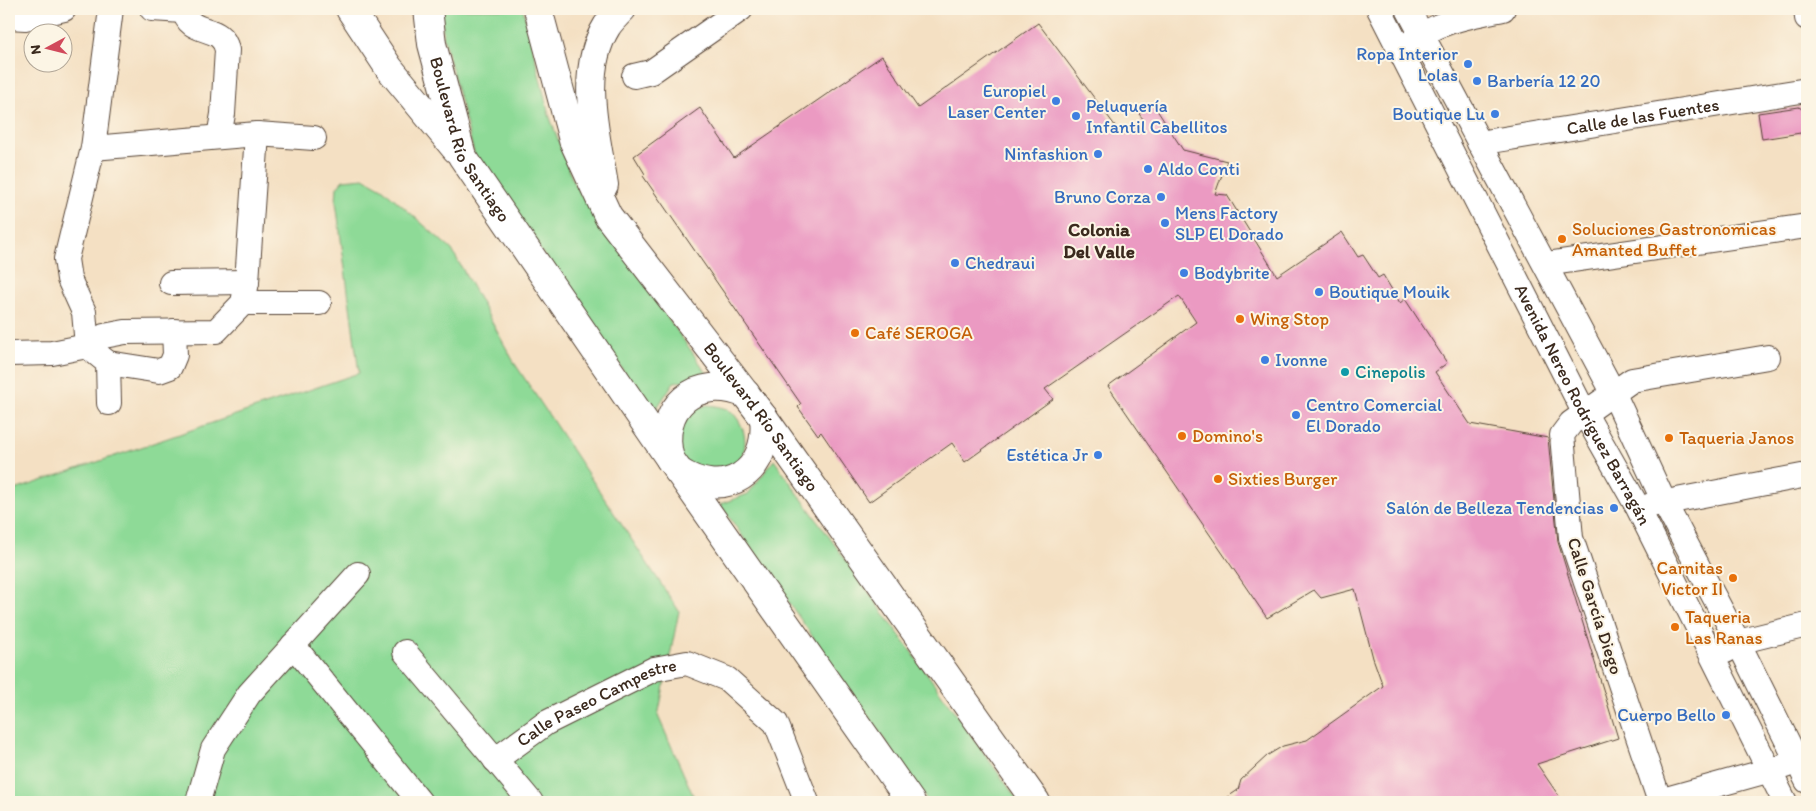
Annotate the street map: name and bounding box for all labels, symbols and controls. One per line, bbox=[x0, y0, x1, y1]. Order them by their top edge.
north arrow bbox=[22, 22, 72, 72]
place label: Ropa Interior Lolas bbox=[1356, 43, 1458, 86]
text: N bbox=[27, 44, 45, 55]
street label: Boulevard Río Santiago bbox=[425, 54, 515, 227]
marker: Ropa Interior Lolas bbox=[1462, 58, 1474, 70]
place label: Barbería 12 20 bbox=[1487, 70, 1601, 92]
marker: Barbería 12 20 bbox=[1471, 75, 1483, 87]
place label: Europiel Laser Center bbox=[948, 80, 1046, 123]
street label: Calle de las Fuentes bbox=[1565, 93, 1721, 140]
marker: Europiel Laser Center bbox=[1050, 95, 1062, 107]
place label: Peluquería Infantil Cabellitos bbox=[1086, 95, 1227, 138]
place label: Boutique Lu bbox=[1392, 103, 1485, 125]
marker: Boutique Lu bbox=[1489, 108, 1501, 120]
marker: Peluquería Infantil Cabellitos bbox=[1070, 110, 1082, 122]
place label: Ninfashion bbox=[1004, 143, 1088, 165]
marker: Ninfashion bbox=[1092, 148, 1104, 160]
place label: Aldo Conti bbox=[1158, 158, 1240, 180]
marker: Aldo Conti bbox=[1142, 163, 1154, 175]
place label: Bruno Corza bbox=[1054, 186, 1152, 208]
marker: Bruno Corza bbox=[1155, 191, 1167, 203]
place label: Mens Factory SLP El Dorado bbox=[1175, 202, 1284, 245]
marker: Mens Factory SLP El Dorado bbox=[1159, 217, 1171, 229]
district label: Colonia Del Valle bbox=[1063, 218, 1135, 263]
place label: Soluciones Gastronomicas Amanted Buffet bbox=[1572, 218, 1776, 261]
marker: Soluciones Gastronomicas Amanted Buffet bbox=[1556, 233, 1568, 245]
place label: Chedraui bbox=[965, 252, 1035, 274]
marker: Chedraui bbox=[949, 257, 961, 269]
place label: Bodybrite bbox=[1194, 262, 1270, 284]
marker: Bodybrite bbox=[1178, 267, 1190, 279]
street label: Avenida Nereo Rodríguez Barragán bbox=[1510, 280, 1656, 529]
place label: Boutique Mouik bbox=[1329, 281, 1451, 303]
marker: Boutique Mouik bbox=[1313, 286, 1325, 298]
place label: Wing Stop bbox=[1250, 308, 1329, 330]
marker: Wing Stop bbox=[1234, 313, 1246, 325]
place label: Café SEROGA bbox=[865, 322, 973, 344]
marker: Café SEROGA bbox=[849, 327, 861, 339]
street label: Boulevard Río Santiago bbox=[699, 338, 824, 496]
place label: Ivonne bbox=[1275, 349, 1327, 371]
marker: Ivonne bbox=[1259, 354, 1271, 366]
place label: Cinepolis bbox=[1355, 361, 1426, 383]
marker: Cinepolis bbox=[1339, 366, 1351, 378]
place label: Centro Comercial El Dorado bbox=[1306, 394, 1442, 437]
marker: Centro Comercial El Dorado bbox=[1290, 409, 1302, 421]
place label: Domino's bbox=[1192, 425, 1263, 447]
place label: Taqueria Janos bbox=[1679, 427, 1794, 449]
marker: Domino's bbox=[1176, 430, 1188, 442]
marker: Taqueria Janos bbox=[1663, 432, 1675, 444]
place label: Estética Jr bbox=[1006, 444, 1088, 466]
marker: Estética Jr bbox=[1092, 449, 1104, 461]
place label: Sixties Burger bbox=[1228, 468, 1338, 490]
marker: Sixties Burger bbox=[1212, 473, 1224, 485]
place label: Salón de Belleza Tendencias bbox=[1386, 497, 1604, 519]
marker: Salón de Belleza Tendencias bbox=[1608, 502, 1620, 514]
street label: Calle García Diego bbox=[1562, 535, 1628, 677]
place label: Carnitas Victor II bbox=[1657, 557, 1723, 600]
marker: Carnitas Victor II bbox=[1727, 572, 1739, 584]
place label: Taqueria Las Ranas bbox=[1685, 606, 1763, 649]
marker: Taqueria Las Ranas bbox=[1669, 621, 1681, 633]
street label: Calle Paseo Campestre bbox=[512, 654, 678, 752]
place label: Cuerpo Bello bbox=[1617, 704, 1716, 726]
marker: Cuerpo Bello bbox=[1720, 709, 1732, 721]

